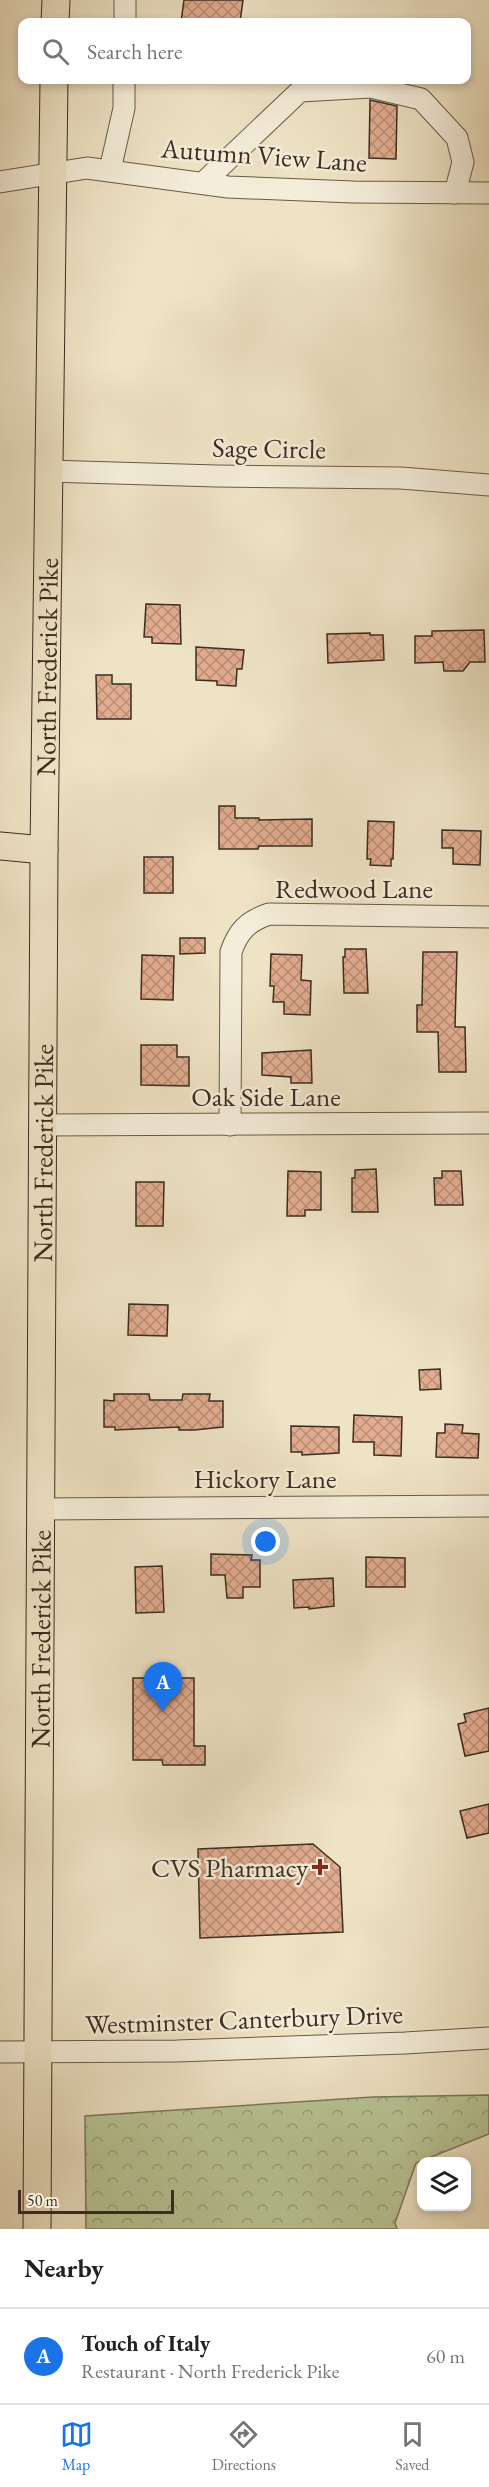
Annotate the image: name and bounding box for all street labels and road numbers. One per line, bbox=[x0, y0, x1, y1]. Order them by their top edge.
street label: Autumn View Lane bbox=[159, 130, 368, 180]
street label: Sage Circle bbox=[212, 430, 326, 466]
street label: North Frederick Pike bbox=[27, 558, 65, 776]
street label: Redwood Lane bbox=[275, 871, 433, 906]
street label: North Frederick Pike bbox=[24, 1044, 61, 1262]
street label: Oak Side Lane bbox=[191, 1079, 341, 1114]
street label: Hickory Lane bbox=[193, 1461, 337, 1496]
street label: North Frederick Pike bbox=[22, 1530, 58, 1748]
street label: Westminster Canterbury Drive bbox=[84, 1996, 404, 2042]

